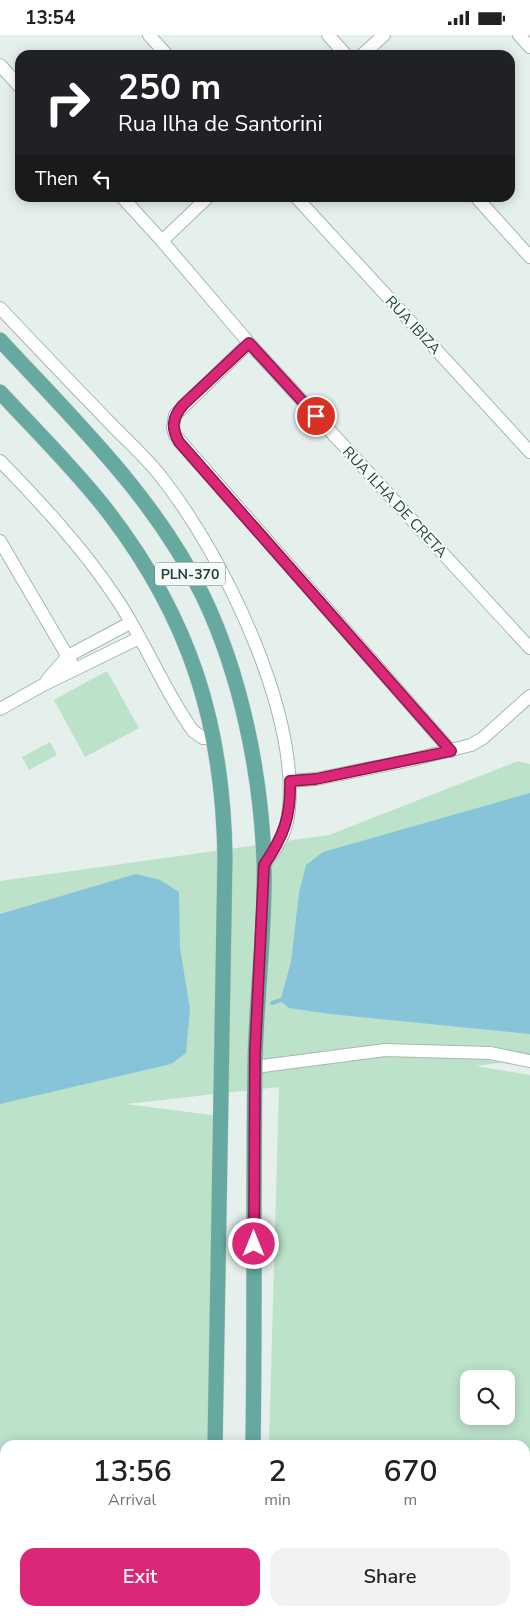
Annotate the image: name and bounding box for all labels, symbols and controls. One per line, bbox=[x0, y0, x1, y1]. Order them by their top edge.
text: 13:54 bbox=[25, 5, 75, 31]
text: 250 m bbox=[118, 64, 221, 111]
icon: right bbox=[35, 70, 100, 135]
text: Rua Ilha de Santorini bbox=[118, 109, 323, 139]
icon: left bbox=[88, 165, 116, 193]
text: Then bbox=[35, 166, 78, 192]
street label: RUA IBIZA bbox=[381, 291, 445, 359]
pin bbox=[295, 395, 337, 437]
icon: arrive bbox=[302, 402, 330, 430]
street label: RUA ILHA DE CRETA bbox=[338, 442, 452, 562]
road number: PLN-370 bbox=[155, 563, 225, 585]
position arrow bbox=[227, 1217, 279, 1269]
map controls bbox=[460, 1370, 515, 1425]
button: search bbox=[460, 1370, 515, 1425]
text: 13:56 bbox=[93, 1451, 172, 1492]
text: 2 bbox=[269, 1451, 287, 1492]
text: 670 bbox=[383, 1451, 437, 1492]
text: Arrival bbox=[108, 1489, 156, 1511]
text: min bbox=[264, 1489, 291, 1511]
text: m bbox=[404, 1489, 417, 1511]
button: Exit bbox=[20, 1548, 260, 1606]
button: Share bbox=[270, 1548, 510, 1606]

